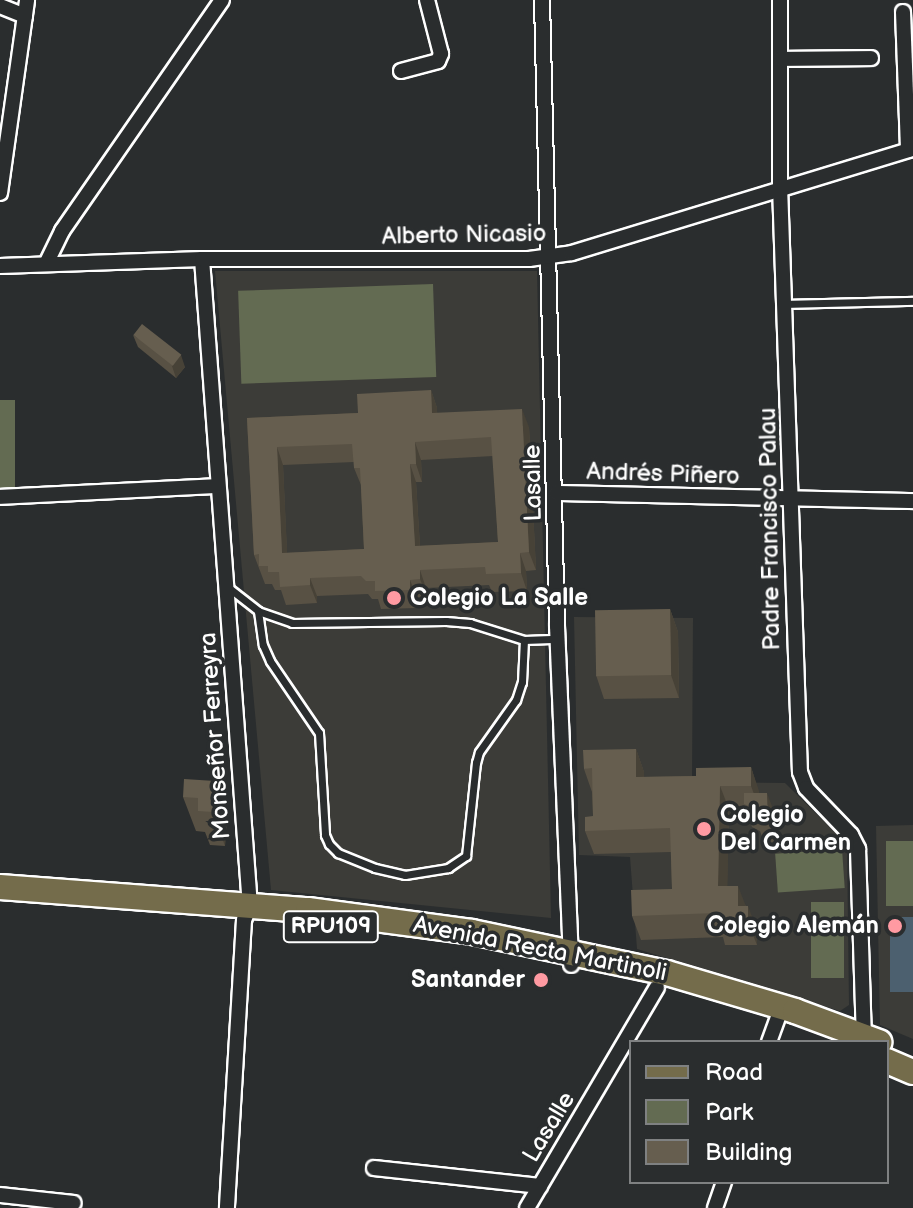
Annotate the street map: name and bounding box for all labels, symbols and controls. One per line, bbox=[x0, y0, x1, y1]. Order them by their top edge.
street label: Alberto Nicasio bbox=[381, 219, 547, 251]
street label: Padre Francisco Palau bbox=[753, 407, 787, 651]
street label: Lasalle bbox=[518, 444, 548, 522]
street label: Andrés Piñero bbox=[586, 457, 740, 491]
place label: Colegio La Salle bbox=[410, 584, 588, 612]
marker: Colegio La Salle bbox=[385, 589, 403, 607]
street label: Monseñor Ferreyra bbox=[193, 631, 237, 841]
place label: Colegio Del Carmen bbox=[720, 801, 851, 857]
marker: Colegio Del Carmen bbox=[695, 820, 713, 838]
road number: RPU109 bbox=[281, 909, 381, 945]
street label: Avenida Recta Martinoli bbox=[411, 910, 669, 988]
place label: Colegio Alemán bbox=[707, 912, 879, 940]
marker: Colegio Alemán bbox=[886, 917, 904, 935]
place label: Santander bbox=[411, 966, 525, 994]
marker: Santander bbox=[532, 971, 550, 989]
legend bbox=[629, 1040, 889, 1184]
text: Road bbox=[705, 1058, 763, 1087]
street label: Lasalle bbox=[517, 1087, 581, 1167]
text: Park bbox=[705, 1098, 753, 1127]
text: Building bbox=[705, 1138, 792, 1167]

